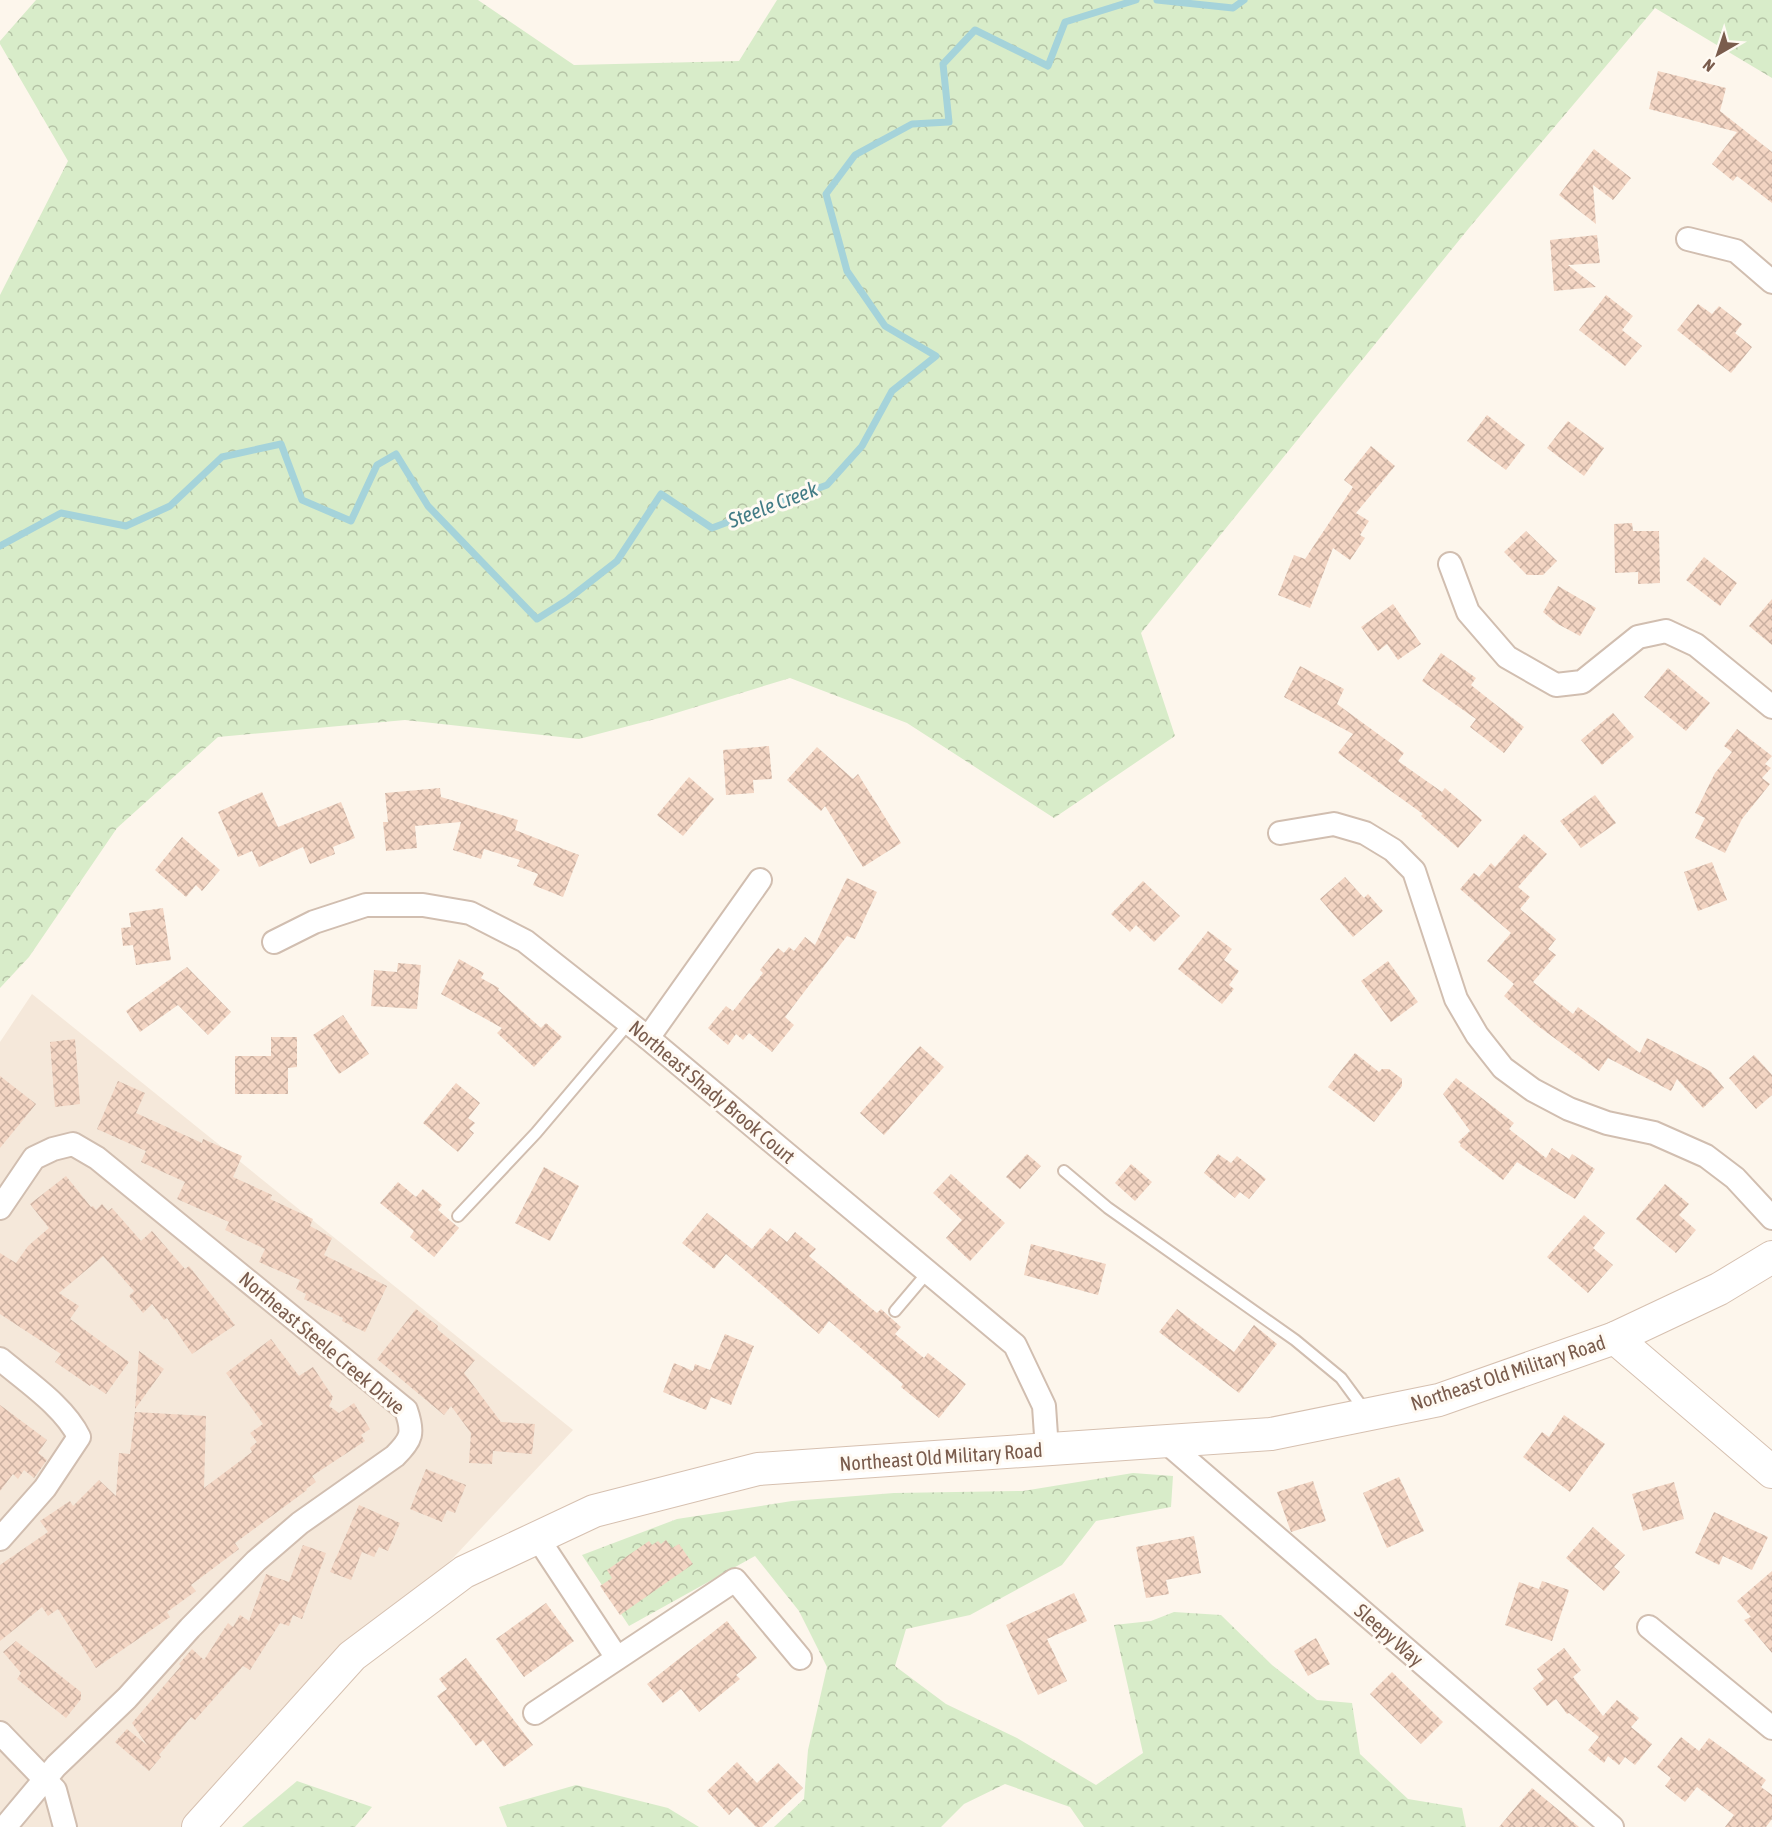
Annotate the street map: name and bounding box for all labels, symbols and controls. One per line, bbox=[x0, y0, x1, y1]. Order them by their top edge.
north arrow bbox=[1688, 24, 1748, 84]
text: N bbox=[1699, 56, 1718, 76]
water label: Steele Creek bbox=[724, 476, 821, 532]
street label: Northeast Shady Brook Court bbox=[625, 1016, 800, 1168]
street label: Northeast Steele Creek Drive bbox=[235, 1267, 410, 1418]
street label: Northeast Old Military Road bbox=[1408, 1330, 1608, 1415]
street label: Northeast Old Military Road bbox=[839, 1438, 1043, 1475]
street label: Sleepy Way bbox=[1350, 1599, 1428, 1671]

